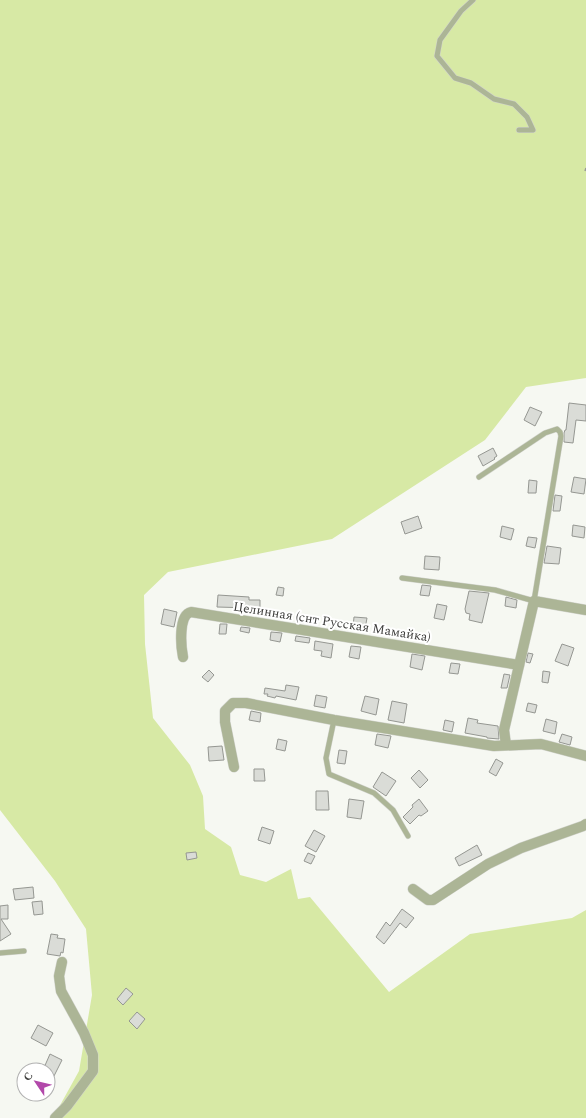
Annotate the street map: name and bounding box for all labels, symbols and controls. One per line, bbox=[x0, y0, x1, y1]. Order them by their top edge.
street label: Целинная (снт Русская Мамайка) bbox=[232, 597, 432, 647]
north arrow bbox=[16, 1062, 56, 1102]
text: С bbox=[19, 1068, 38, 1085]

